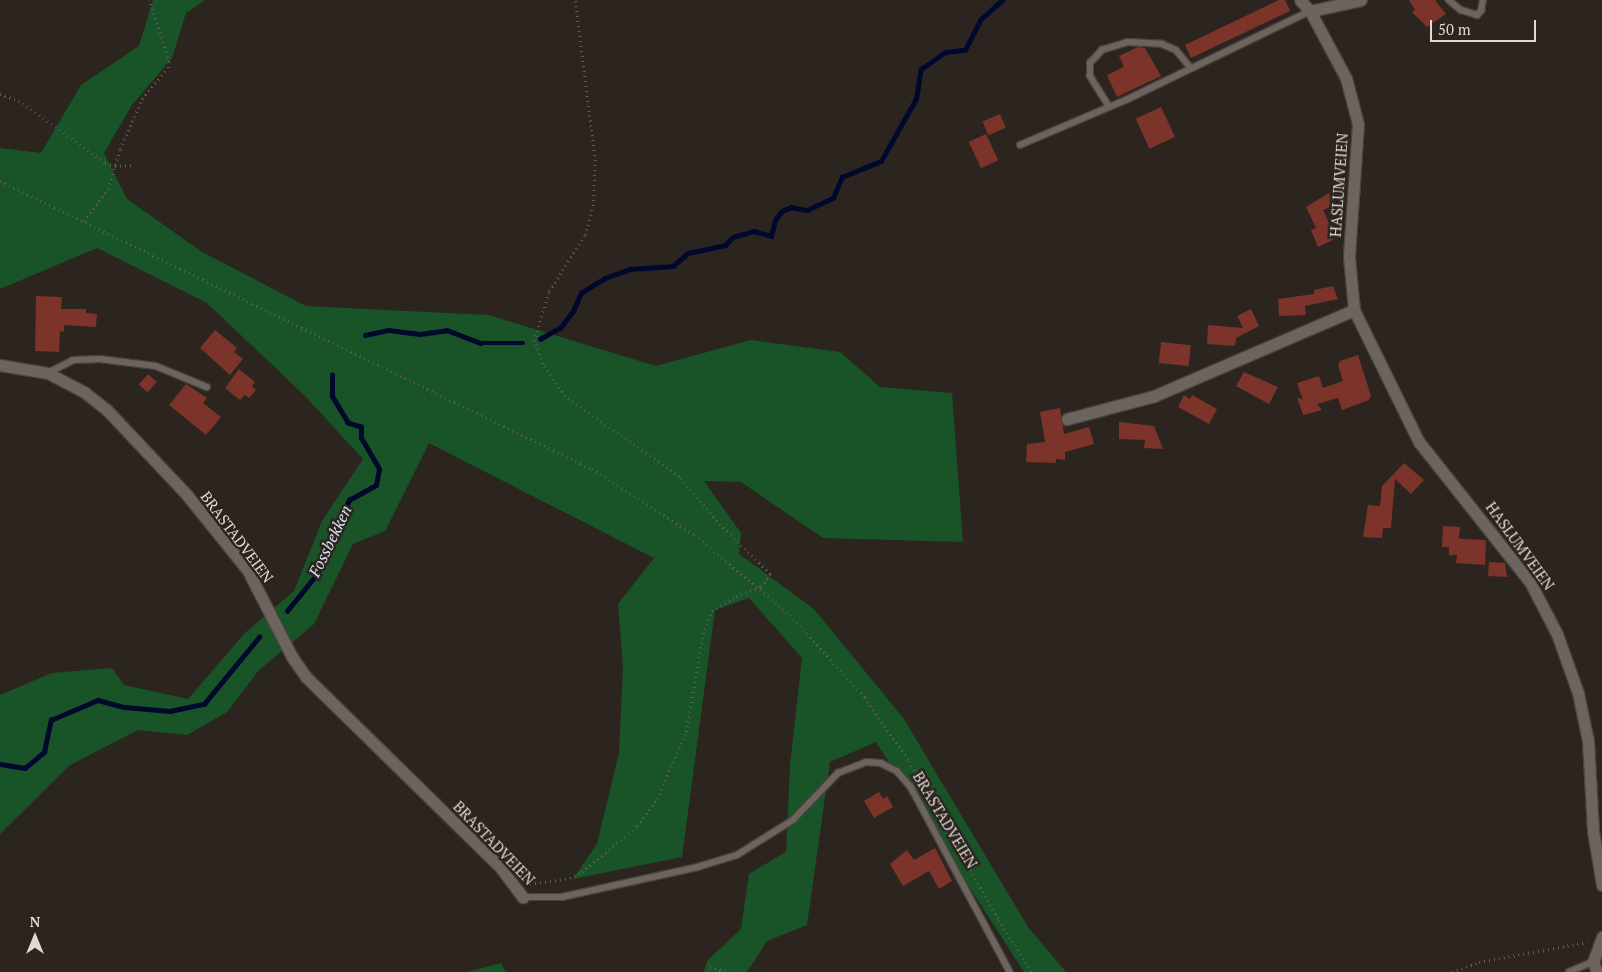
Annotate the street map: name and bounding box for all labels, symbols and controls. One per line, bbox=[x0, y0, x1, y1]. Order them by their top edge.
scale bar bbox=[1432, 10, 1538, 42]
text: 50 m bbox=[1438, 19, 1471, 39]
street label: HASLUMVEIEN bbox=[1326, 132, 1352, 238]
street label: BRASTADVEIEN bbox=[197, 488, 277, 586]
street label: HASLUMVEIEN bbox=[1482, 498, 1558, 594]
water label: Fossbekken bbox=[304, 502, 356, 580]
street label: BRASTADVEIEN bbox=[909, 768, 981, 872]
street label: BRASTADVEIEN bbox=[450, 797, 538, 889]
north arrow bbox=[10, 912, 60, 962]
text: N bbox=[30, 912, 40, 931]

